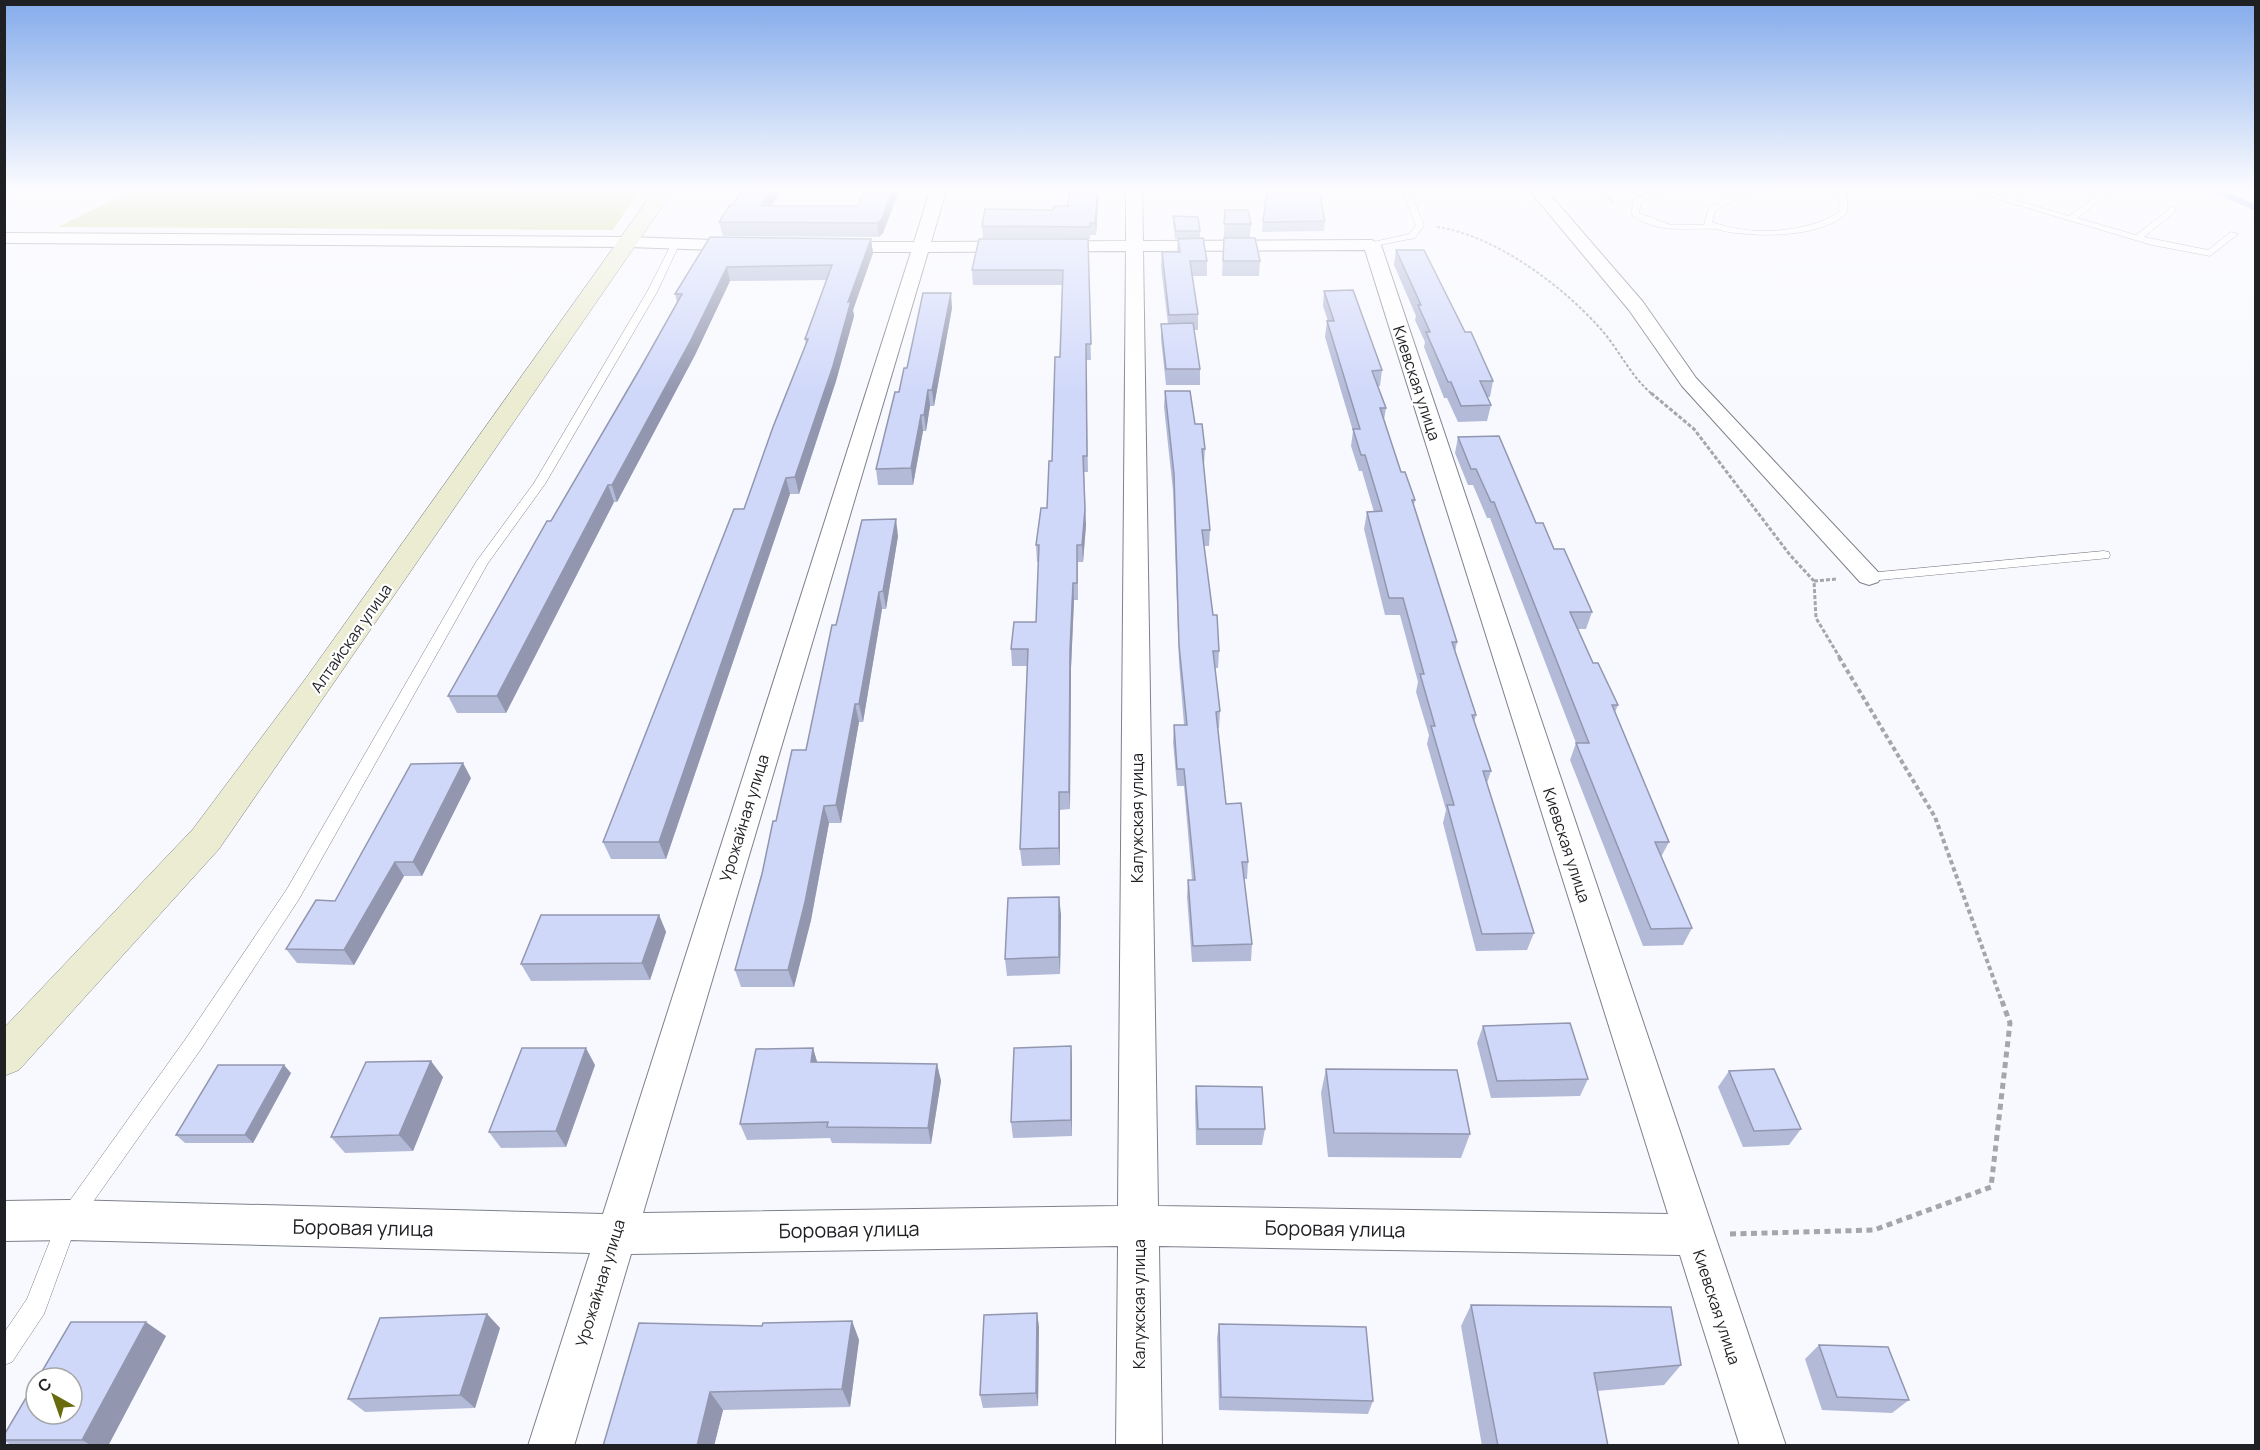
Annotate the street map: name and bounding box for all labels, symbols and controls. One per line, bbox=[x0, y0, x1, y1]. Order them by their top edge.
street label: Киевская улица bbox=[1388, 323, 1446, 443]
street label: Алтайская улица bbox=[305, 579, 397, 697]
street label: Урожайная улица bbox=[714, 751, 774, 885]
street label: Калужская улица bbox=[1126, 753, 1148, 883]
street label: Киевская улица bbox=[1538, 785, 1596, 905]
street label: Боровая улица bbox=[292, 1213, 434, 1242]
street label: Боровая улица bbox=[1264, 1214, 1406, 1243]
street label: Боровая улица bbox=[778, 1215, 920, 1244]
street label: Урожайная улица bbox=[570, 1216, 630, 1350]
street label: Калужская улица bbox=[1128, 1239, 1150, 1369]
street label: Киевская улица bbox=[1688, 1247, 1746, 1367]
north arrow bbox=[24, 1366, 84, 1426]
text: С bbox=[33, 1372, 56, 1397]

